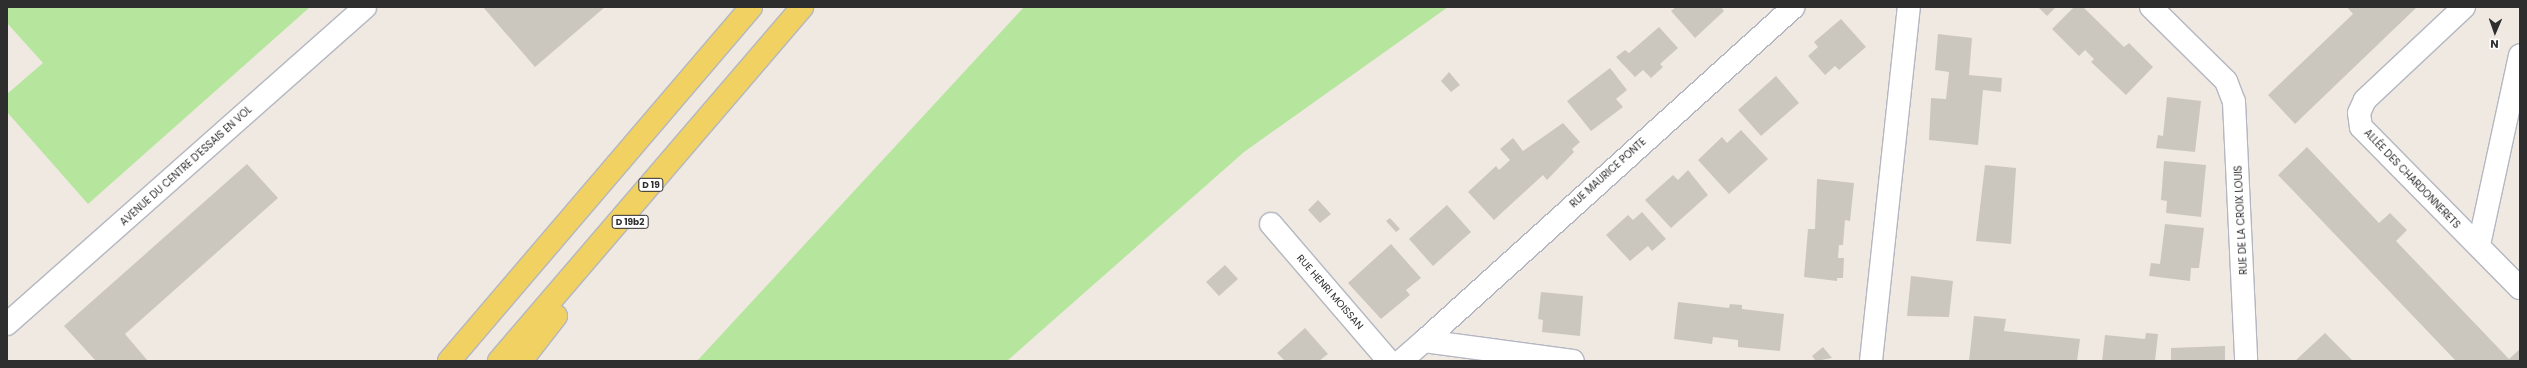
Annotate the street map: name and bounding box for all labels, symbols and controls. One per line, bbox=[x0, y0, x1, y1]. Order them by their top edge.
north arrow bbox=[2475, 12, 2515, 52]
text: N bbox=[2490, 36, 2499, 52]
street label: AVENUE DU CENTRE D'ESSAIS EN VOL bbox=[118, 104, 254, 228]
street label: ALLÉE DES CHARDONNERETS bbox=[2361, 127, 2463, 231]
street label: RUE MAURICE PONTE bbox=[1568, 136, 1648, 210]
street label: RUE DE LA CROIX LOUIS bbox=[2232, 165, 2250, 275]
road number: D 19 bbox=[638, 178, 664, 192]
road number: D 19b2 bbox=[611, 215, 649, 229]
street label: RUE HENRI MOISSAN bbox=[1294, 252, 1366, 332]

